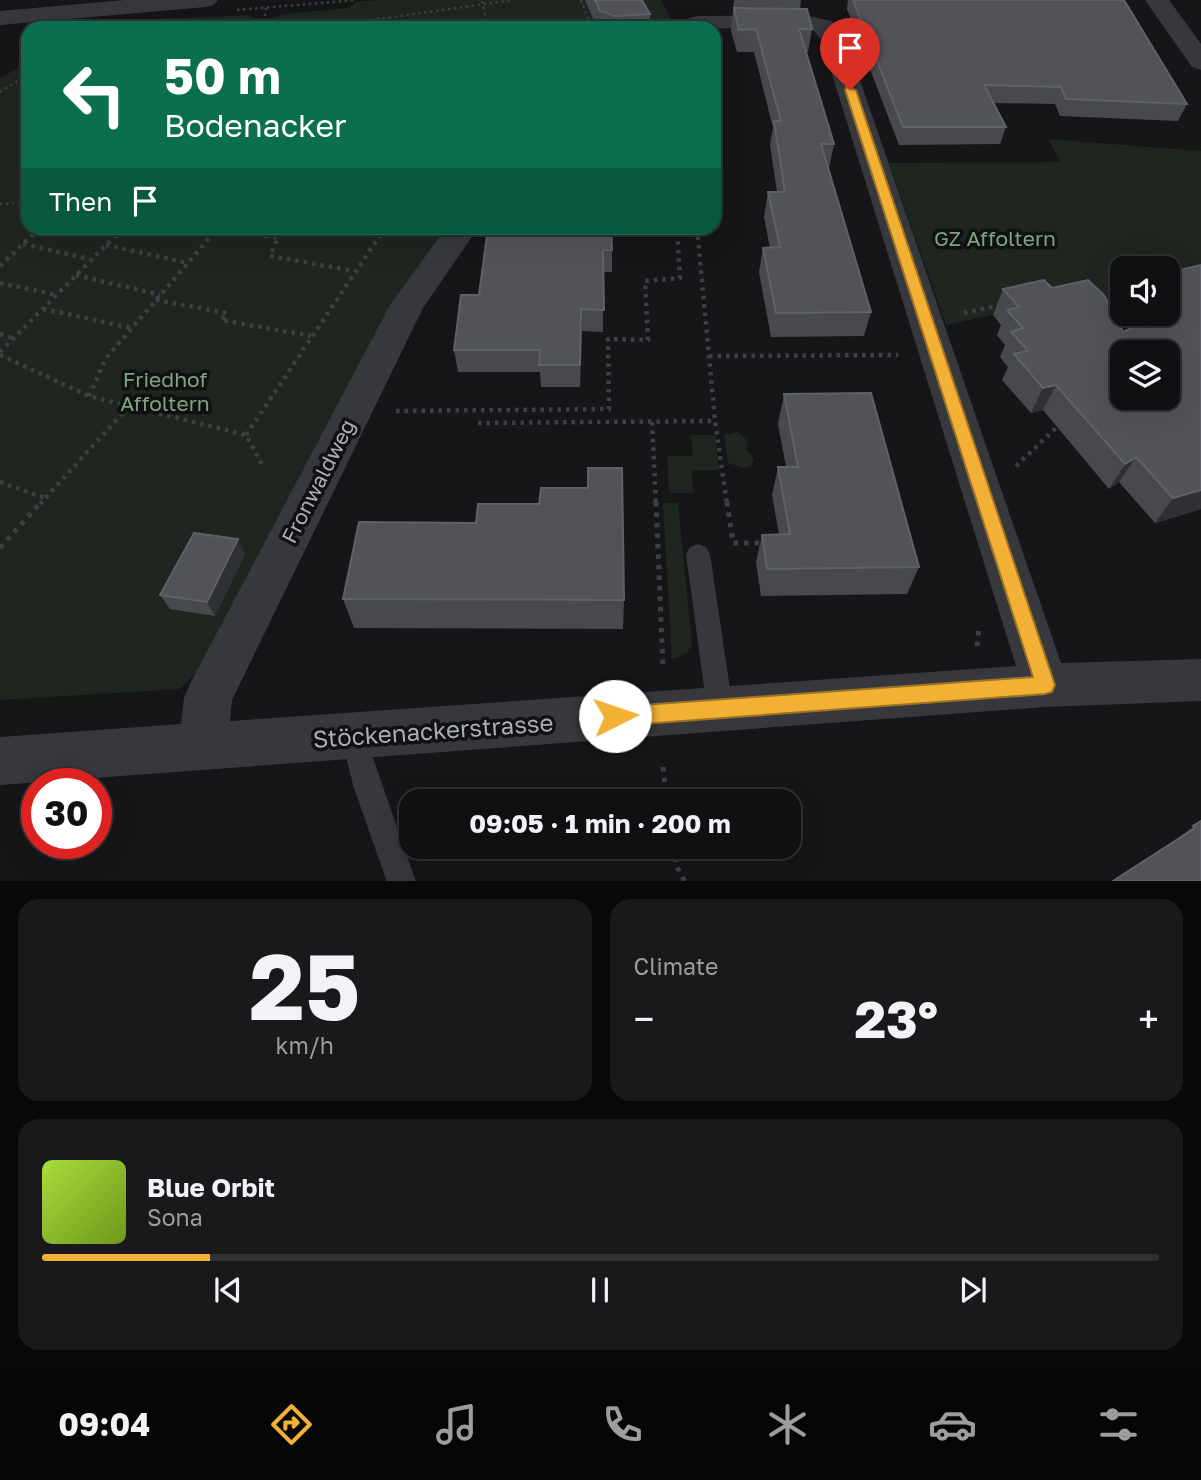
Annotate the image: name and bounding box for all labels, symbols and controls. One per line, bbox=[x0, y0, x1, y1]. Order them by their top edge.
pin bbox=[820, 18, 880, 90]
icon: arrive bbox=[831, 29, 869, 67]
text: 50 m bbox=[164, 46, 281, 105]
icon: left bbox=[49, 49, 140, 140]
text: Bodenacker bbox=[164, 106, 347, 144]
icon: arrive bbox=[126, 182, 164, 220]
text: Then bbox=[49, 186, 112, 217]
park label: GZ Affoltern bbox=[934, 225, 1056, 251]
map controls bbox=[1110, 256, 1180, 410]
button: sound bbox=[1110, 256, 1180, 326]
button: layers bbox=[1110, 340, 1180, 410]
park label: Friedhof Affoltern bbox=[120, 366, 210, 416]
street label: Fronwaldweg bbox=[276, 415, 360, 547]
position arrow bbox=[578, 679, 652, 753]
street label: Stöckenackerstrasse bbox=[312, 707, 554, 753]
speed limit sign: 30 bbox=[21, 768, 112, 859]
text: 09:05 · 1 min · 200 m bbox=[469, 808, 731, 839]
text: 25 bbox=[249, 931, 360, 1040]
text: Climate bbox=[634, 952, 718, 980]
text: 23° bbox=[854, 987, 938, 1049]
text: − bbox=[634, 996, 654, 1041]
text: + bbox=[1138, 996, 1159, 1041]
text: km/h bbox=[275, 1031, 334, 1059]
text: Blue Orbit bbox=[147, 1172, 275, 1203]
text: Sona bbox=[147, 1203, 203, 1231]
icon: previous bbox=[209, 1271, 247, 1309]
icon: pause bbox=[581, 1271, 619, 1309]
icon: next bbox=[954, 1271, 992, 1309]
icon: directions bbox=[267, 1400, 316, 1449]
icon: music bbox=[432, 1400, 481, 1449]
icon: phone bbox=[598, 1400, 647, 1449]
icon: climate bbox=[763, 1400, 812, 1449]
icon: car bbox=[928, 1400, 977, 1449]
icon: filters bbox=[1094, 1400, 1143, 1449]
text: 09:04 bbox=[58, 1405, 150, 1443]

